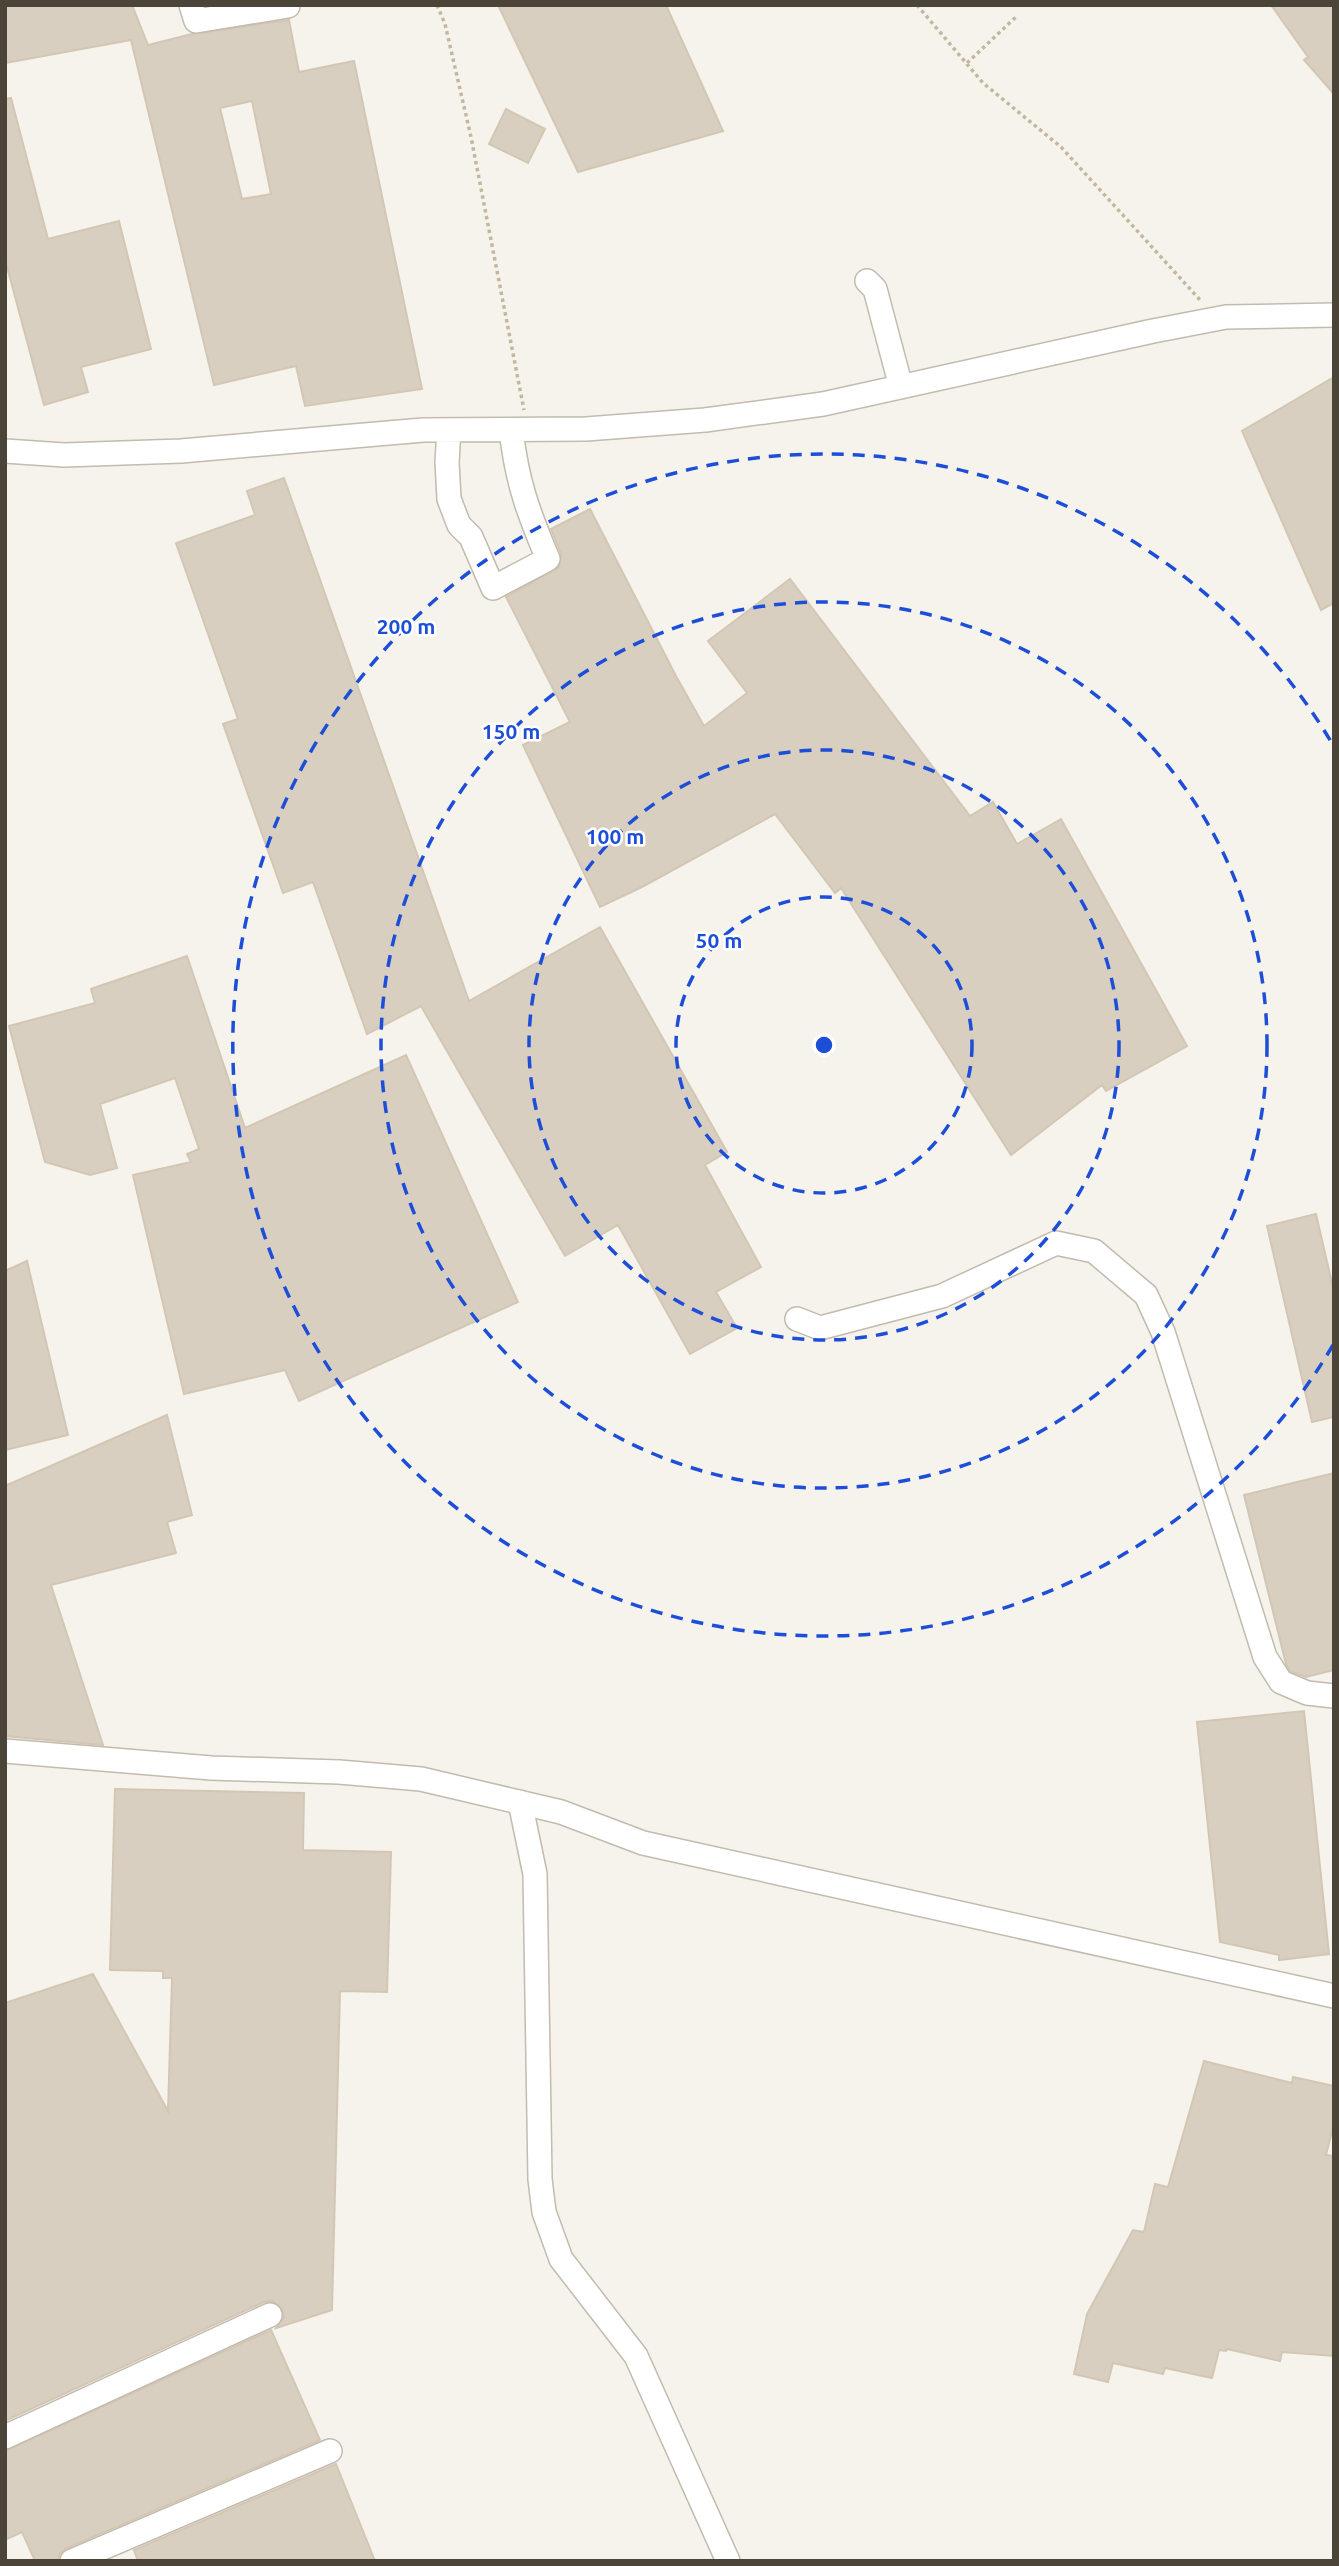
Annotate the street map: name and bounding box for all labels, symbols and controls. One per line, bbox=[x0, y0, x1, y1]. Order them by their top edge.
text: 200 m bbox=[377, 614, 435, 638]
text: 150 m bbox=[482, 719, 540, 743]
text: 100 m bbox=[586, 824, 644, 848]
text: 50 m bbox=[696, 928, 742, 952]
centre of rings bbox=[812, 1033, 836, 1057]

